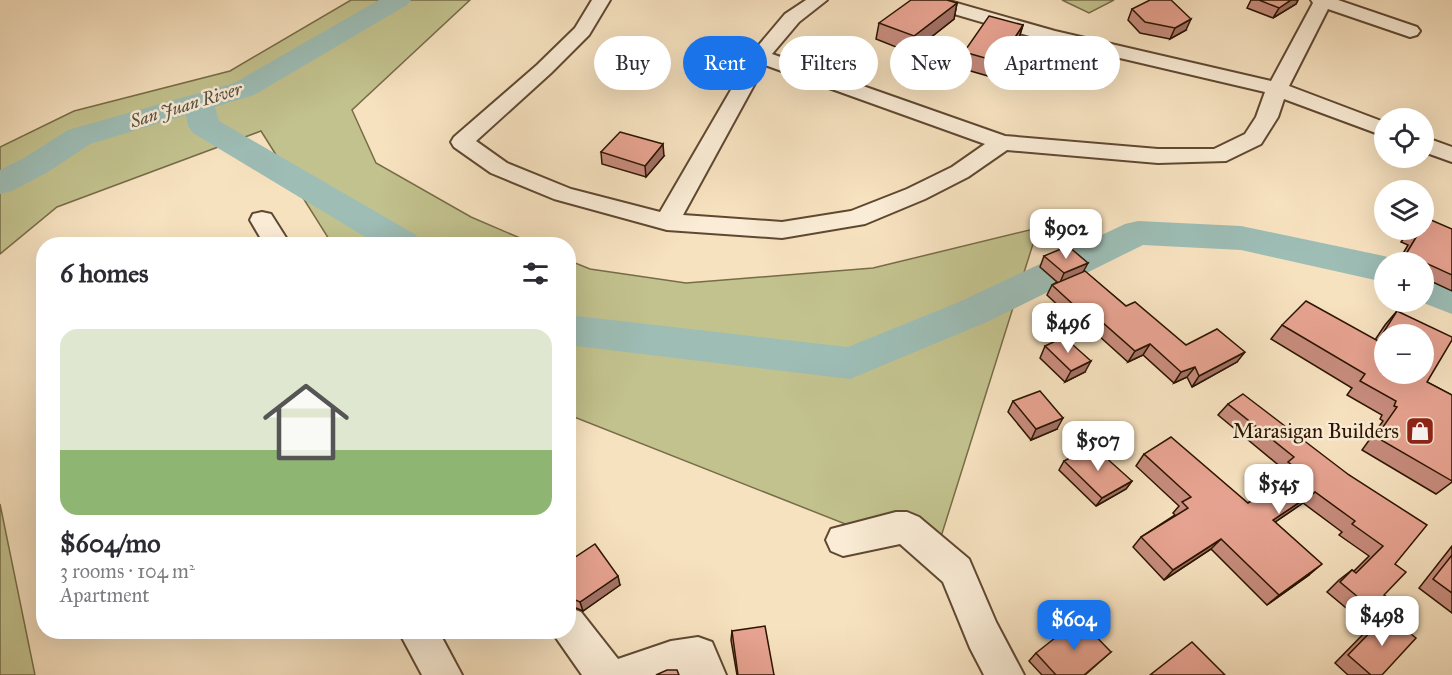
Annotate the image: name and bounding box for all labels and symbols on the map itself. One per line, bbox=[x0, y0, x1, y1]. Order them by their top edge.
water label: San Juan River bbox=[126, 77, 246, 133]
pin: $902 bbox=[1030, 209, 1102, 260]
pin: $496 bbox=[1032, 303, 1104, 354]
shop icon: Marasigan Builders bbox=[1404, 415, 1436, 447]
place label: Marasigan Builders bbox=[1232, 418, 1399, 444]
pin: $507 bbox=[1062, 421, 1134, 472]
pin: $545 bbox=[1243, 464, 1315, 515]
pin: $498 bbox=[1346, 596, 1418, 647]
pin: $604 bbox=[1038, 600, 1110, 651]

